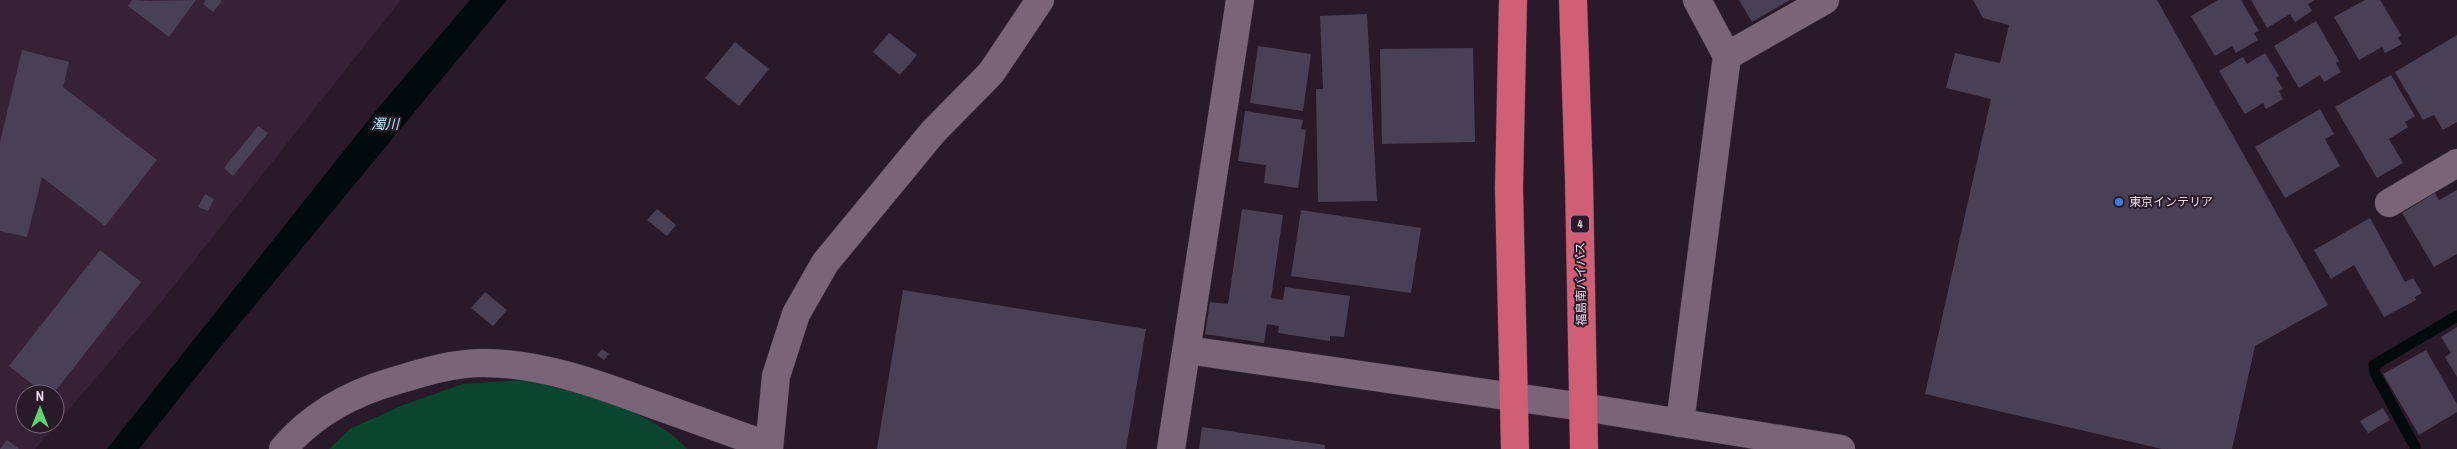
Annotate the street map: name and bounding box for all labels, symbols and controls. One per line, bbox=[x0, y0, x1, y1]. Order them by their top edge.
water label: 濁川 bbox=[371, 115, 401, 133]
place label: 東京インテリア bbox=[2129, 194, 2213, 210]
marker: 東京インテリア bbox=[2113, 196, 2125, 208]
road number: 4 bbox=[1571, 215, 1589, 232]
street label: 福島南バイパス bbox=[1572, 242, 1590, 326]
north arrow bbox=[15, 384, 65, 434]
text: N bbox=[36, 387, 44, 405]

